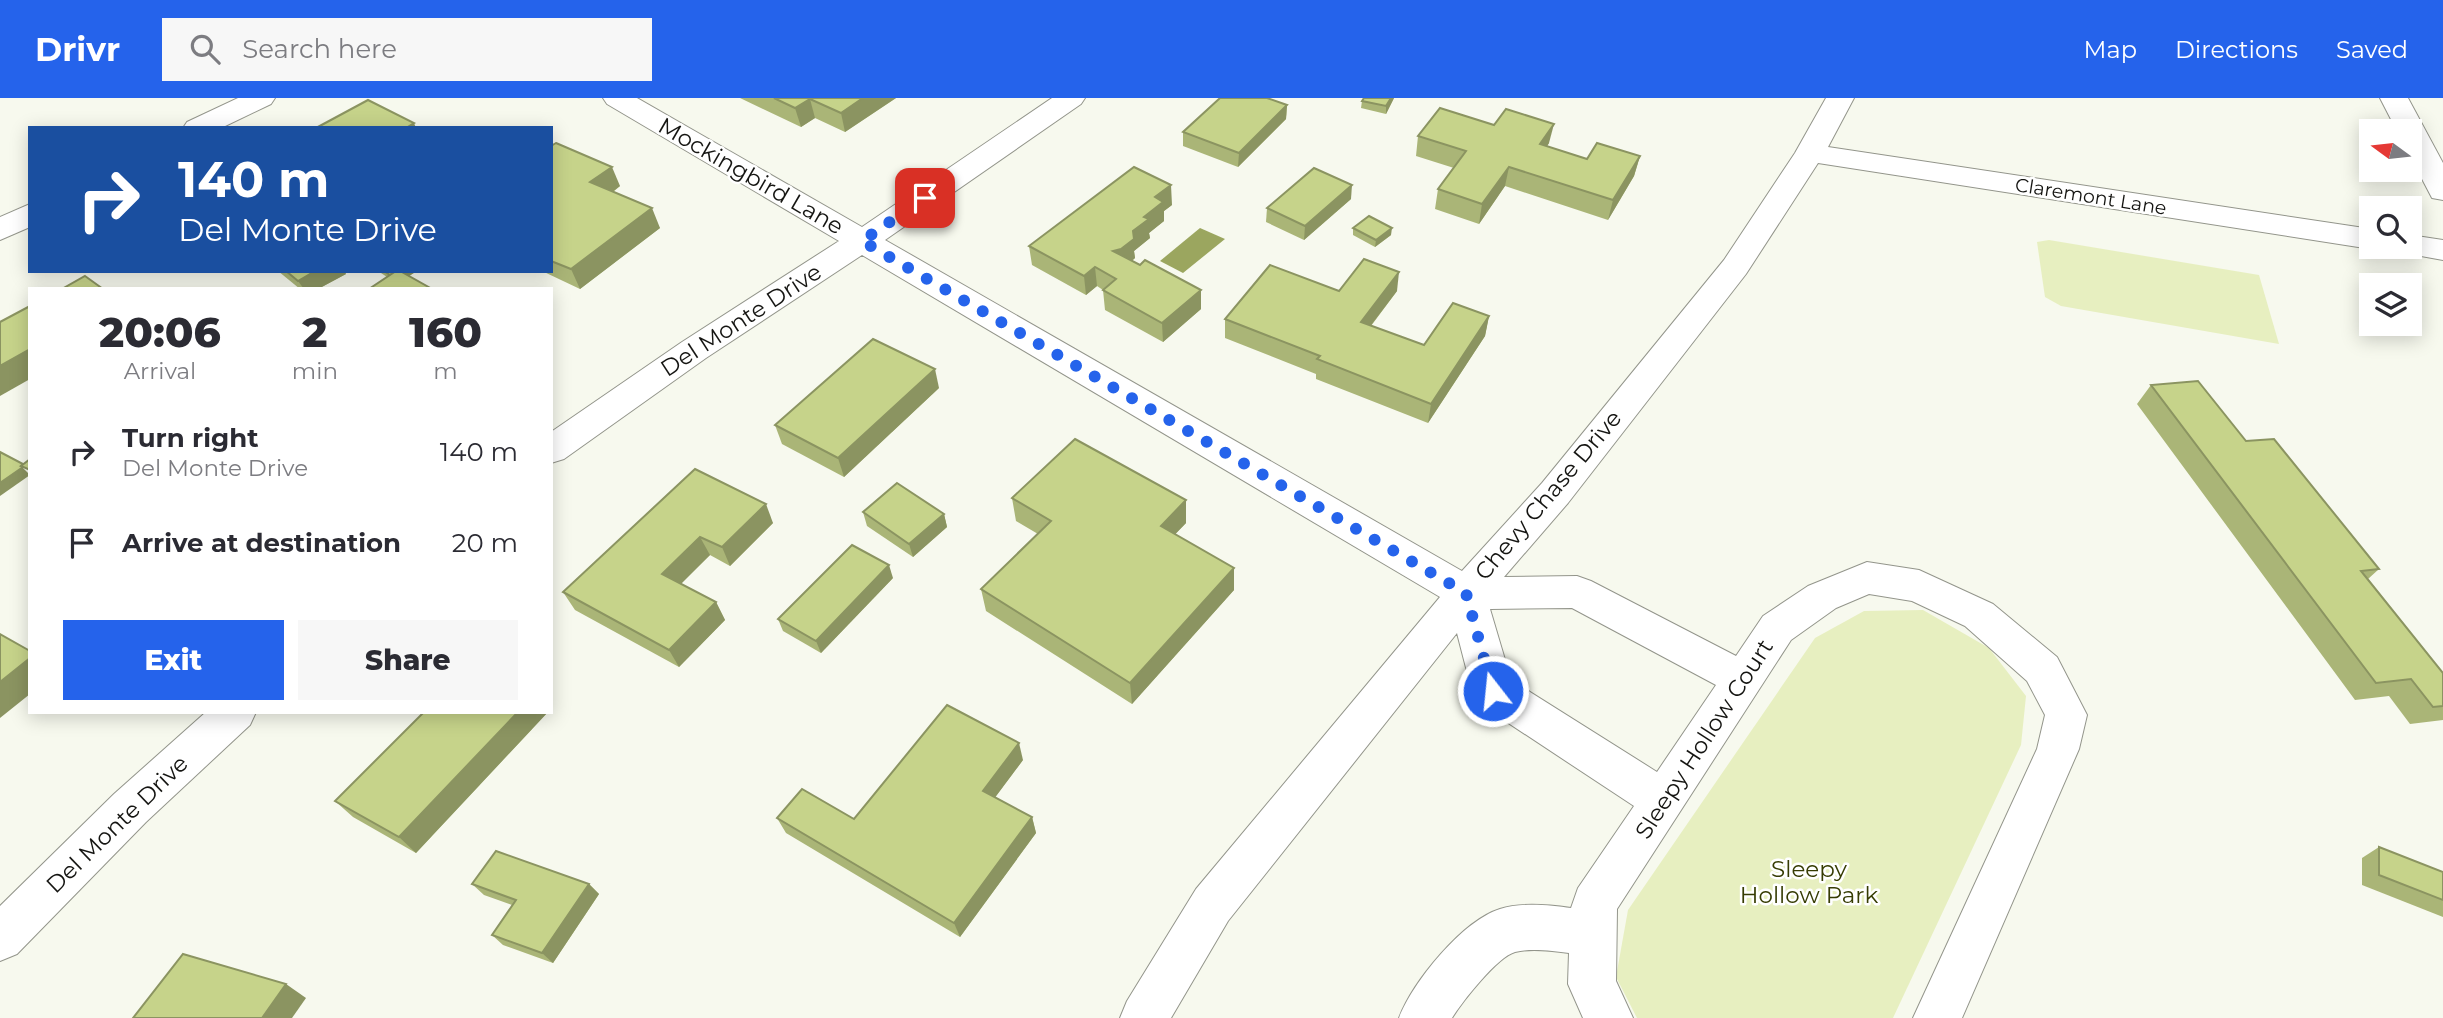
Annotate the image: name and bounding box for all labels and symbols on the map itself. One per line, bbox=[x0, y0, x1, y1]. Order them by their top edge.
street label: Mockingbird Lane bbox=[653, 112, 849, 240]
north arrow bbox=[2359, 119, 2422, 182]
pin bbox=[895, 168, 955, 228]
street label: Claremont Lane bbox=[2014, 173, 2168, 220]
street label: Del Monte Drive bbox=[655, 258, 827, 382]
street label: Chevy Chase Drive bbox=[1469, 404, 1627, 586]
street label: Sleepy Hollow Court bbox=[1629, 634, 1779, 844]
position arrow bbox=[1456, 654, 1530, 728]
street label: Del Monte Drive bbox=[40, 749, 194, 899]
park label: Sleepy Hollow Park bbox=[1740, 855, 1878, 909]

